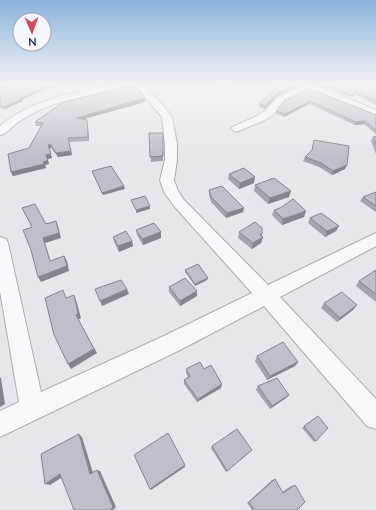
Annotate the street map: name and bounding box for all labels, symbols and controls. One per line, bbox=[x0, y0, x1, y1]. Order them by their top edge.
north arrow bbox=[12, 12, 52, 52]
text: N bbox=[28, 36, 37, 49]

